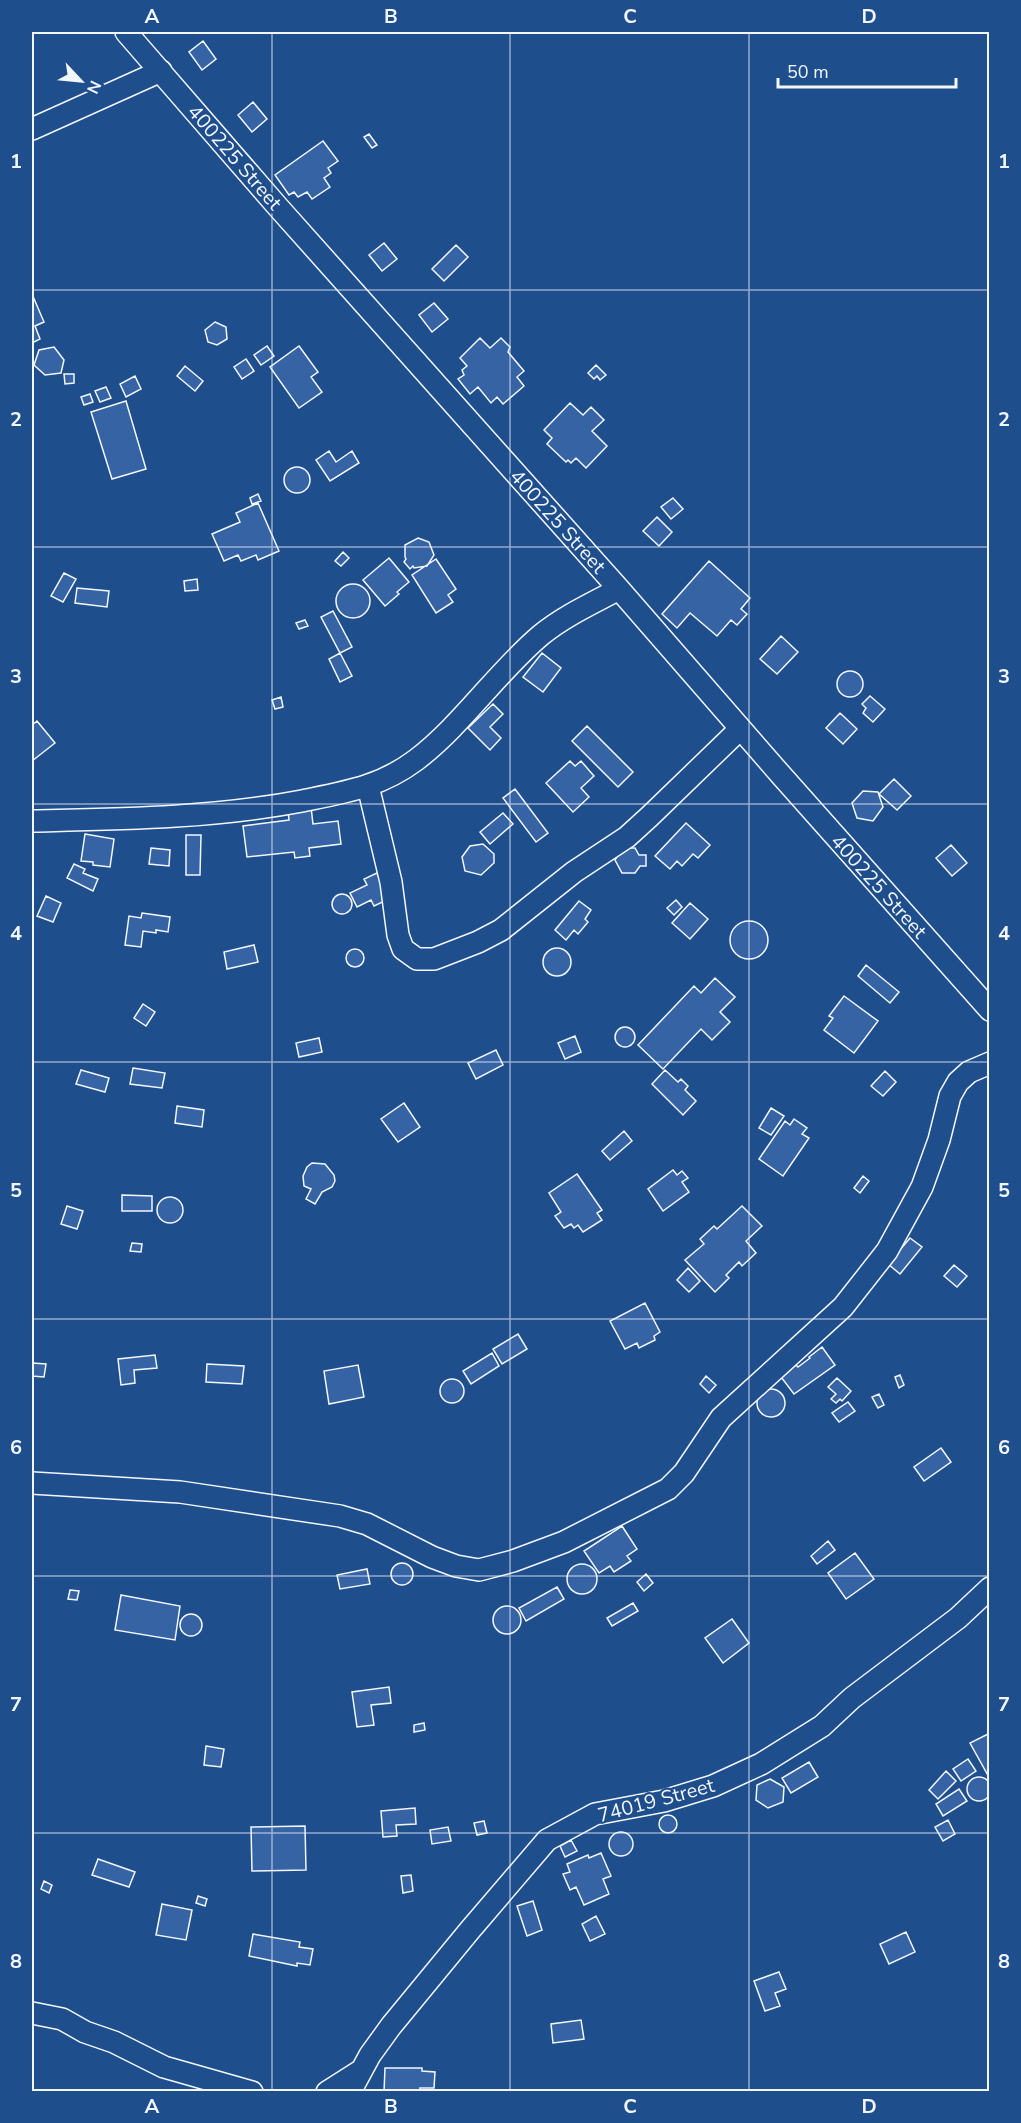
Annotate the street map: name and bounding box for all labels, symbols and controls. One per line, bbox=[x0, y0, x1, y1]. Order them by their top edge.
text: A bbox=[145, 3, 160, 30]
text: B bbox=[384, 3, 398, 30]
text: C bbox=[623, 3, 637, 30]
text: D bbox=[861, 3, 877, 30]
north arrow bbox=[51, 51, 111, 111]
scale bar bbox=[778, 51, 956, 89]
text: 50 m bbox=[787, 60, 829, 84]
text: N bbox=[81, 77, 106, 97]
street label: 400225 Street bbox=[181, 99, 289, 217]
text: 1 bbox=[10, 148, 22, 175]
text: 1 bbox=[998, 148, 1010, 175]
text: 2 bbox=[10, 406, 22, 433]
text: 2 bbox=[998, 406, 1010, 433]
street label: 400225 Street bbox=[504, 463, 612, 580]
text: 3 bbox=[10, 663, 22, 690]
text: 3 bbox=[998, 663, 1010, 690]
street label: 400225 Street bbox=[825, 828, 933, 945]
text: 4 bbox=[10, 920, 22, 947]
text: 4 bbox=[998, 920, 1010, 947]
text: 5 bbox=[10, 1177, 22, 1204]
text: 5 bbox=[998, 1177, 1010, 1204]
text: 6 bbox=[10, 1434, 22, 1461]
text: 6 bbox=[998, 1434, 1010, 1461]
text: 7 bbox=[10, 1691, 22, 1718]
text: 7 bbox=[998, 1691, 1010, 1718]
street label: 74019 Street bbox=[595, 1772, 718, 1829]
text: 8 bbox=[10, 1948, 22, 1975]
text: 8 bbox=[998, 1948, 1010, 1975]
text: A bbox=[145, 2093, 160, 2120]
text: B bbox=[384, 2093, 398, 2120]
text: C bbox=[623, 2093, 637, 2120]
text: D bbox=[861, 2093, 877, 2120]

